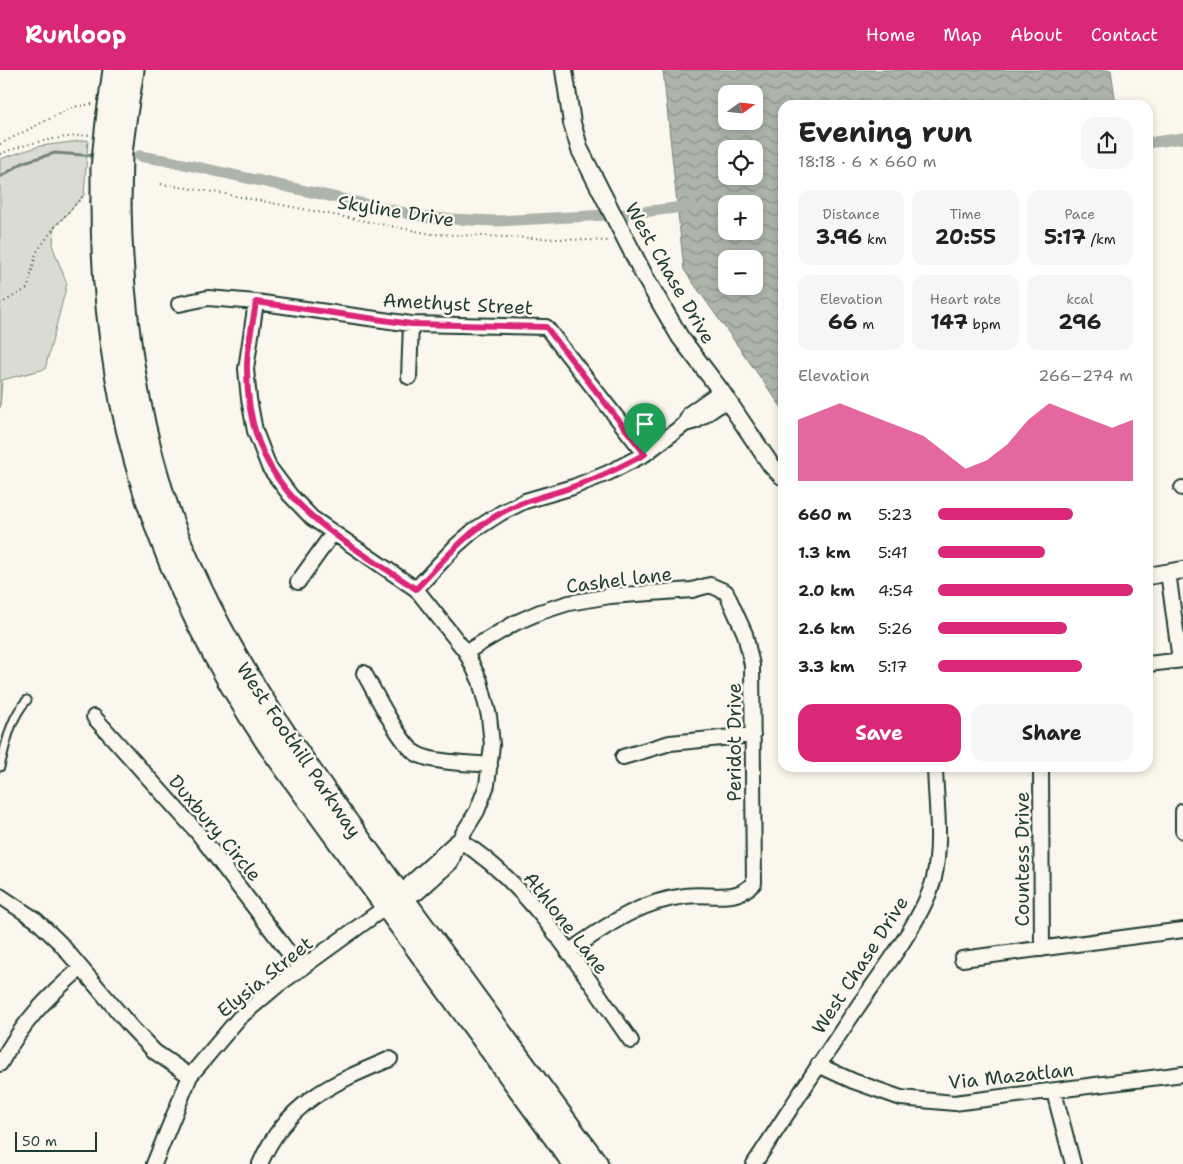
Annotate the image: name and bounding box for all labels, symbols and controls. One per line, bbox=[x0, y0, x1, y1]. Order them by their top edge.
text: Runloop bbox=[25, 19, 126, 51]
text: Home bbox=[866, 23, 915, 47]
text: Map bbox=[943, 23, 982, 47]
text: About bbox=[1010, 23, 1063, 47]
text: Contact bbox=[1091, 23, 1158, 47]
north arrow bbox=[718, 85, 762, 130]
map controls bbox=[718, 85, 763, 295]
text: Evening run bbox=[798, 113, 973, 151]
button: share bbox=[1081, 117, 1133, 169]
button: locate bbox=[718, 140, 763, 185]
text: 18:18 · 6 × 660 m bbox=[798, 151, 937, 172]
street label: Skyline Drive bbox=[336, 189, 456, 233]
button: + bbox=[718, 195, 763, 240]
street label: West Chase Drive bbox=[619, 198, 721, 348]
text: Distance bbox=[822, 205, 880, 223]
text: Time bbox=[949, 205, 982, 223]
text: Pace bbox=[1064, 205, 1095, 223]
text: 3.96 bbox=[815, 223, 862, 251]
text: 20:55 bbox=[935, 223, 996, 251]
text: 5:17 bbox=[1044, 223, 1086, 251]
text: km bbox=[862, 230, 887, 248]
text: /km bbox=[1086, 230, 1116, 248]
button: − bbox=[718, 250, 763, 295]
street label: Amethyst Street bbox=[382, 288, 534, 320]
text: Elevation bbox=[820, 290, 883, 308]
text: Heart rate bbox=[930, 290, 1001, 308]
text: kcal bbox=[1066, 290, 1093, 308]
text: 66 bbox=[828, 308, 858, 336]
text: 147 bbox=[930, 308, 968, 336]
text: 296 bbox=[1058, 308, 1101, 336]
text: m bbox=[858, 315, 874, 333]
text: bpm bbox=[968, 315, 1001, 333]
text: Elevation bbox=[798, 365, 870, 386]
text: 266–274 m bbox=[1038, 365, 1133, 386]
pin bbox=[624, 403, 666, 454]
icon: arrive bbox=[631, 410, 659, 438]
text: 660 m bbox=[798, 504, 852, 525]
text: 5:23 bbox=[878, 504, 912, 525]
text: 1.3 km bbox=[798, 542, 851, 563]
text: 5:41 bbox=[878, 542, 908, 563]
street label: Cashel lane bbox=[565, 561, 673, 599]
text: 2.0 km bbox=[798, 580, 855, 601]
text: 4:54 bbox=[878, 580, 913, 601]
text: 2.6 km bbox=[798, 618, 855, 639]
text: 5:26 bbox=[878, 618, 912, 639]
text: 3.3 km bbox=[798, 656, 855, 677]
text: 5:17 bbox=[878, 656, 908, 677]
street label: West Foothill Parkway bbox=[231, 657, 367, 843]
street label: Peridot Drive bbox=[722, 683, 747, 801]
button: Save bbox=[798, 704, 961, 762]
button: Share bbox=[971, 704, 1133, 762]
street label: Duxbury Circle bbox=[163, 769, 267, 887]
street label: Countess Drive bbox=[1010, 792, 1035, 926]
street label: Athlone Lane bbox=[518, 867, 614, 979]
street label: West Chase Drive bbox=[806, 891, 914, 1039]
street label: Elysia Street bbox=[212, 931, 318, 1023]
street label: Via Mazatlan bbox=[947, 1057, 1075, 1095]
scale bar bbox=[15, 1129, 98, 1152]
text: 50 m bbox=[22, 1132, 57, 1150]

